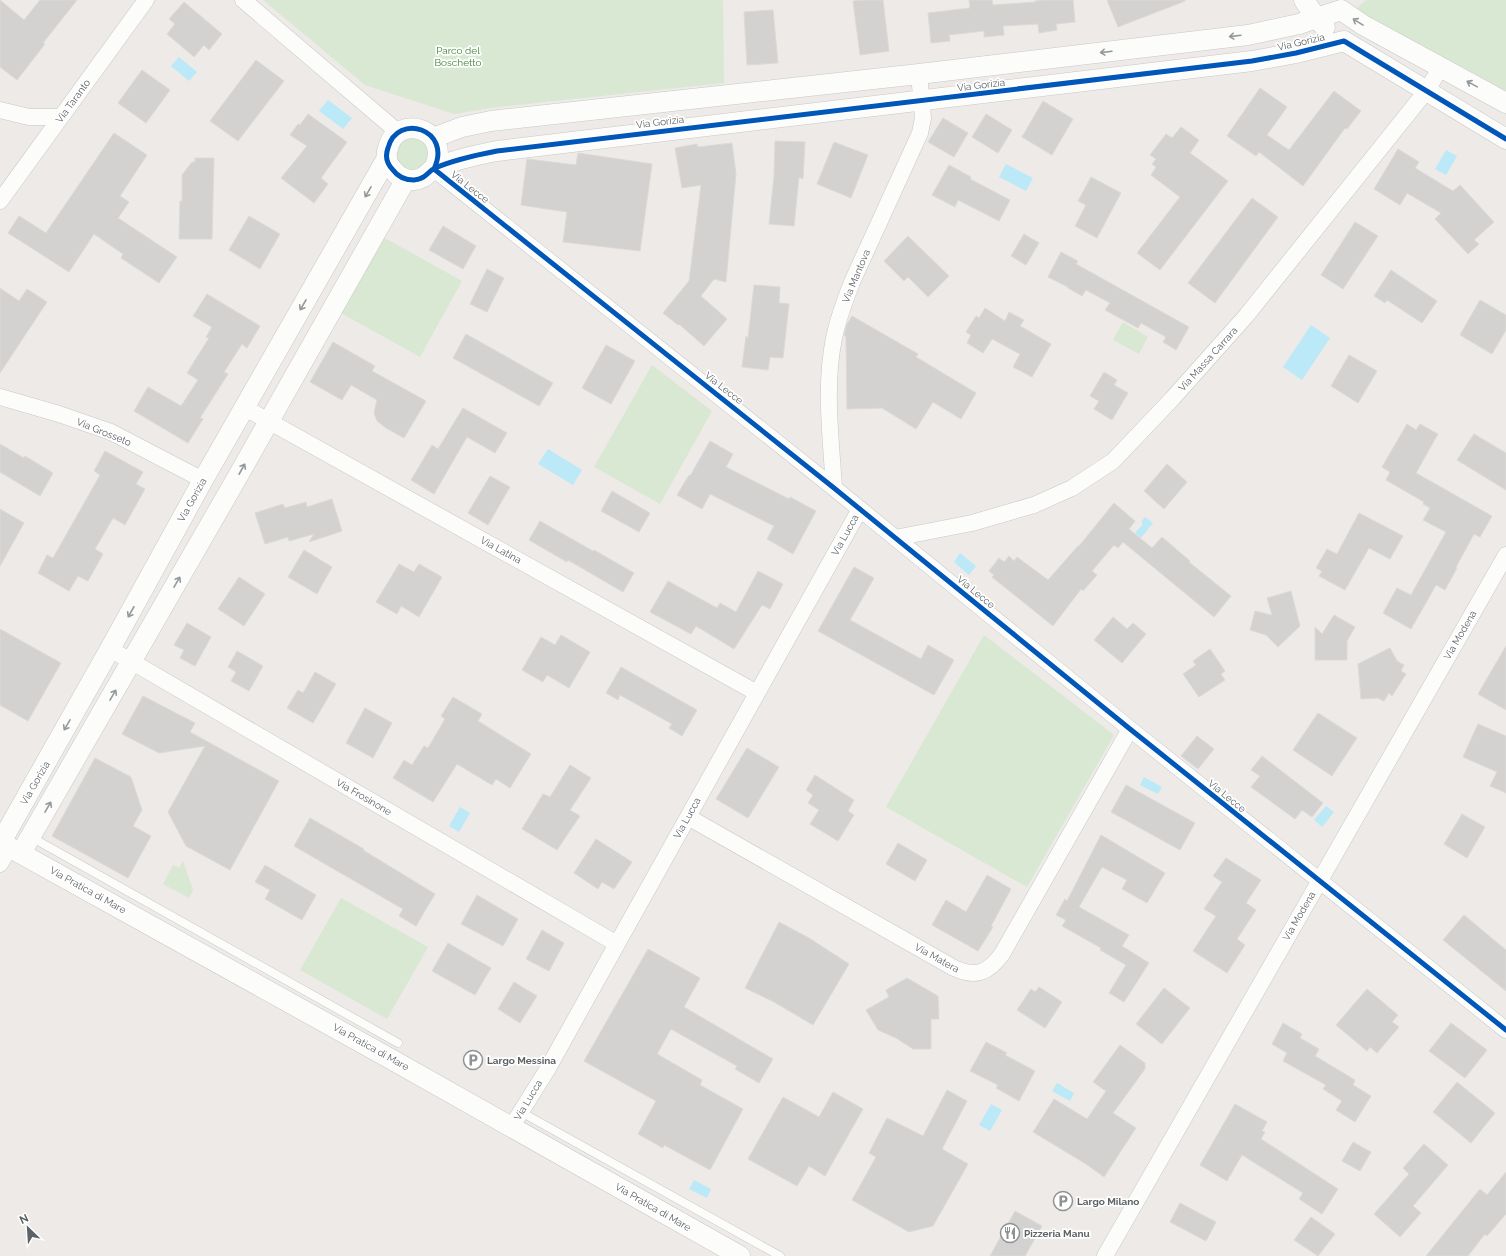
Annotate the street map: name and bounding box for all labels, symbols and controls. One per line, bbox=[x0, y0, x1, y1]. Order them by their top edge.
one-way arrow bbox=[1352, 18, 1363, 26]
street label: Via Gorizia bbox=[1276, 31, 1326, 53]
one-way arrow bbox=[1229, 32, 1242, 40]
park label: Parco del Boschetto bbox=[434, 45, 482, 68]
one-way arrow bbox=[1100, 48, 1113, 56]
street label: Via Taranto bbox=[54, 77, 92, 125]
street label: Via Gorizia bbox=[956, 77, 1006, 93]
one-way arrow bbox=[1466, 79, 1478, 87]
street label: Via Gorizia bbox=[635, 114, 685, 130]
street label: Via Lecce bbox=[449, 169, 491, 205]
one-way arrow bbox=[363, 186, 371, 198]
street label: Via Mantova bbox=[840, 248, 872, 304]
one-way arrow bbox=[299, 299, 307, 311]
street label: Via Massa Carrara bbox=[1176, 325, 1240, 393]
street label: Via Lecce bbox=[703, 370, 745, 406]
street label: Via Grosseto bbox=[75, 416, 133, 448]
one-way arrow bbox=[238, 463, 246, 475]
street label: Via Gorizia bbox=[175, 476, 209, 524]
street label: Via Lucca bbox=[829, 513, 861, 557]
street label: Via Latina bbox=[479, 534, 523, 566]
street label: Via Lecce bbox=[955, 573, 997, 611]
one-way arrow bbox=[174, 576, 182, 588]
one-way arrow bbox=[126, 606, 134, 618]
street label: Via Modena bbox=[1441, 608, 1479, 662]
one-way arrow bbox=[109, 689, 117, 701]
one-way arrow bbox=[63, 719, 71, 731]
street label: Via Gorizia bbox=[18, 759, 52, 807]
street label: Via Frosinone bbox=[334, 777, 394, 817]
street label: Via Lecce bbox=[1206, 777, 1248, 815]
street label: Via Lucca bbox=[671, 796, 703, 840]
one-way arrow bbox=[44, 802, 52, 814]
street label: Via Pratica di Mare bbox=[48, 864, 128, 916]
street label: Via Modena bbox=[1280, 889, 1318, 943]
street label: Via Matera bbox=[913, 941, 961, 975]
street label: Via Pratica di Mare bbox=[331, 1021, 411, 1073]
parking icon: Largo Messina bbox=[462, 1049, 484, 1071]
place label: Largo Messina bbox=[487, 1055, 556, 1066]
street label: Via Lucca bbox=[512, 1078, 544, 1122]
street label: Via Pratica di Mare bbox=[613, 1181, 693, 1233]
parking icon: Largo Milano bbox=[1052, 1190, 1074, 1212]
place label: Largo Milano bbox=[1077, 1196, 1139, 1207]
north arrow bbox=[8, 1208, 48, 1248]
text: N bbox=[17, 1212, 31, 1227]
restaurant icon: Pizzeria Manu bbox=[999, 1222, 1021, 1244]
place label: Pizzeria Manu bbox=[1024, 1228, 1090, 1239]

